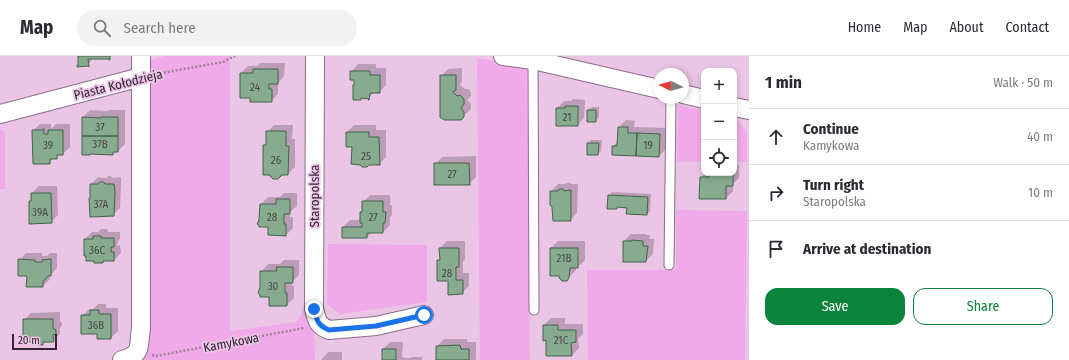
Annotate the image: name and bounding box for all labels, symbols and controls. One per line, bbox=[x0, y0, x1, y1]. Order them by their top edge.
search box bbox=[77, 10, 357, 46]
text: Map bbox=[20, 16, 53, 39]
icon: search bbox=[91, 17, 113, 39]
text: Search here bbox=[123, 19, 196, 37]
text: Home bbox=[848, 19, 881, 36]
text: Map bbox=[903, 19, 927, 36]
text: About bbox=[949, 19, 984, 36]
text: Contact bbox=[1006, 19, 1049, 36]
street label: Piasta Kołodzieja bbox=[72, 66, 164, 103]
north arrow bbox=[653, 68, 689, 104]
map controls bbox=[701, 68, 737, 176]
button: + bbox=[701, 68, 737, 104]
text: 1 min bbox=[765, 72, 802, 93]
text: Walk · 50 m bbox=[993, 75, 1053, 90]
house number: 24 bbox=[250, 81, 261, 94]
button: − bbox=[701, 104, 737, 140]
house number: 21 bbox=[563, 111, 571, 124]
text: Continue bbox=[803, 120, 859, 138]
house number: 37 bbox=[95, 121, 105, 134]
icon: ahead bbox=[765, 126, 787, 148]
text: 40 m bbox=[1027, 129, 1053, 144]
house number: 37B bbox=[92, 138, 108, 151]
text: Kamykowa bbox=[803, 138, 859, 153]
house number: 39 bbox=[43, 139, 53, 152]
house number: 19 bbox=[643, 139, 653, 152]
button: locate bbox=[701, 140, 737, 176]
house number: 25 bbox=[361, 150, 371, 163]
house number: 26 bbox=[271, 154, 282, 167]
street label: Staropolska bbox=[307, 165, 322, 227]
house number: 27 bbox=[447, 168, 457, 181]
text: Turn right bbox=[803, 176, 864, 194]
icon: right bbox=[765, 182, 787, 204]
text: 10 m bbox=[1028, 185, 1053, 200]
text: Staropolska bbox=[803, 194, 866, 209]
house number: 37A bbox=[94, 198, 109, 211]
house number: 39A bbox=[32, 206, 48, 219]
house number: 28 bbox=[267, 211, 278, 224]
house number: 27 bbox=[368, 211, 378, 224]
icon: arrive bbox=[765, 238, 787, 260]
text: Arrive at destination bbox=[803, 240, 931, 258]
house number: 36C bbox=[89, 244, 105, 257]
house number: 21B bbox=[557, 252, 571, 265]
house number: 28 bbox=[442, 267, 453, 280]
house number: 30 bbox=[268, 280, 279, 293]
button: Save bbox=[765, 288, 905, 325]
button: Share bbox=[913, 288, 1053, 325]
route end bbox=[305, 300, 323, 318]
route start bbox=[415, 306, 433, 324]
house number: 36B bbox=[88, 319, 104, 332]
street label: Kamykowa bbox=[202, 330, 260, 355]
scale bar bbox=[12, 332, 57, 351]
text: 20 m bbox=[18, 334, 40, 347]
house number: 21C bbox=[554, 334, 569, 347]

